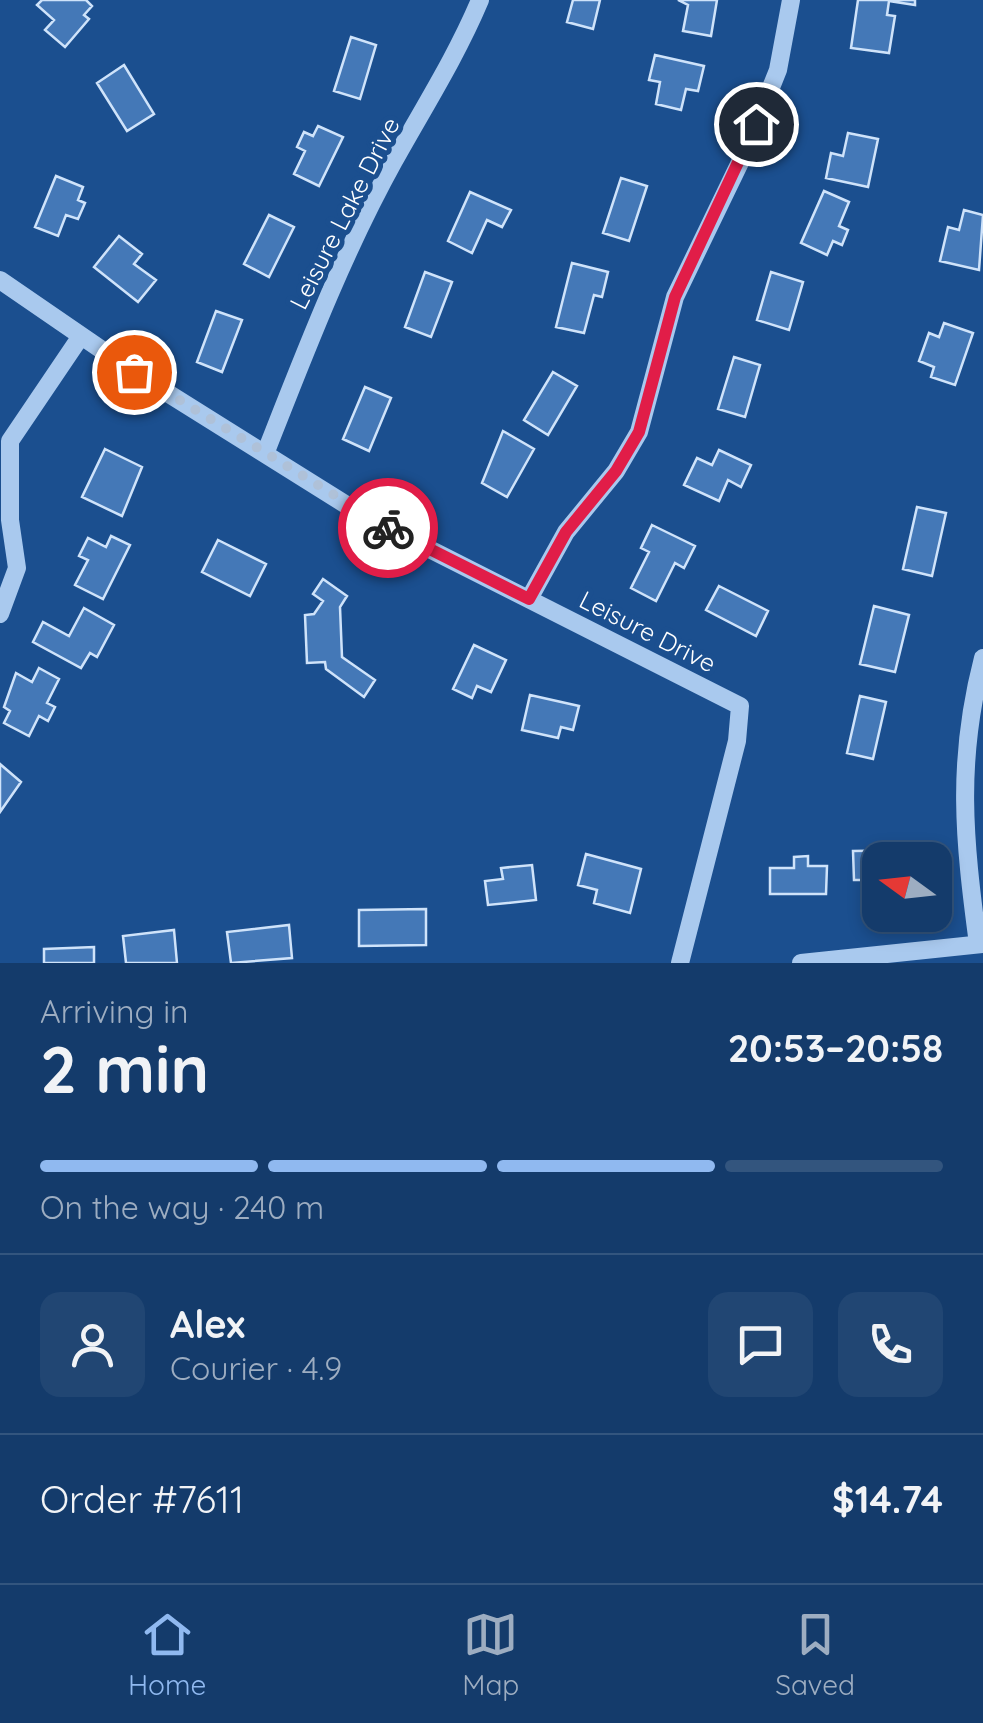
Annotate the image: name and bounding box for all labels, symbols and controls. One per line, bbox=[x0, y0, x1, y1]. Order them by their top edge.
pin bbox=[714, 82, 799, 167]
icon: home bbox=[729, 97, 784, 152]
street label: Leisure Lake Drive bbox=[282, 112, 406, 314]
pin bbox=[92, 330, 177, 415]
icon: bag bbox=[107, 345, 162, 400]
courier bbox=[338, 478, 438, 578]
icon: bike bbox=[361, 501, 416, 556]
street label: Leisure Drive bbox=[575, 583, 721, 679]
north arrow bbox=[862, 842, 952, 932]
map controls bbox=[862, 842, 952, 932]
text: Arriving in bbox=[40, 991, 189, 1031]
text: 20:53–20:58 bbox=[728, 1024, 943, 1072]
text: 2 min bbox=[40, 1028, 209, 1109]
text: On the way · 240 m bbox=[40, 1187, 324, 1227]
button: person bbox=[40, 1292, 145, 1397]
button: chat bbox=[708, 1292, 813, 1397]
button: phone bbox=[838, 1292, 943, 1397]
text: Alex bbox=[170, 1300, 245, 1348]
text: Courier · 4.9 bbox=[170, 1348, 342, 1388]
text: Order #7611 bbox=[40, 1475, 244, 1523]
text: $14.74 bbox=[832, 1475, 943, 1523]
tab: Home bbox=[128, 1607, 206, 1702]
tab: Map bbox=[462, 1607, 519, 1702]
tab: Saved bbox=[775, 1607, 855, 1702]

